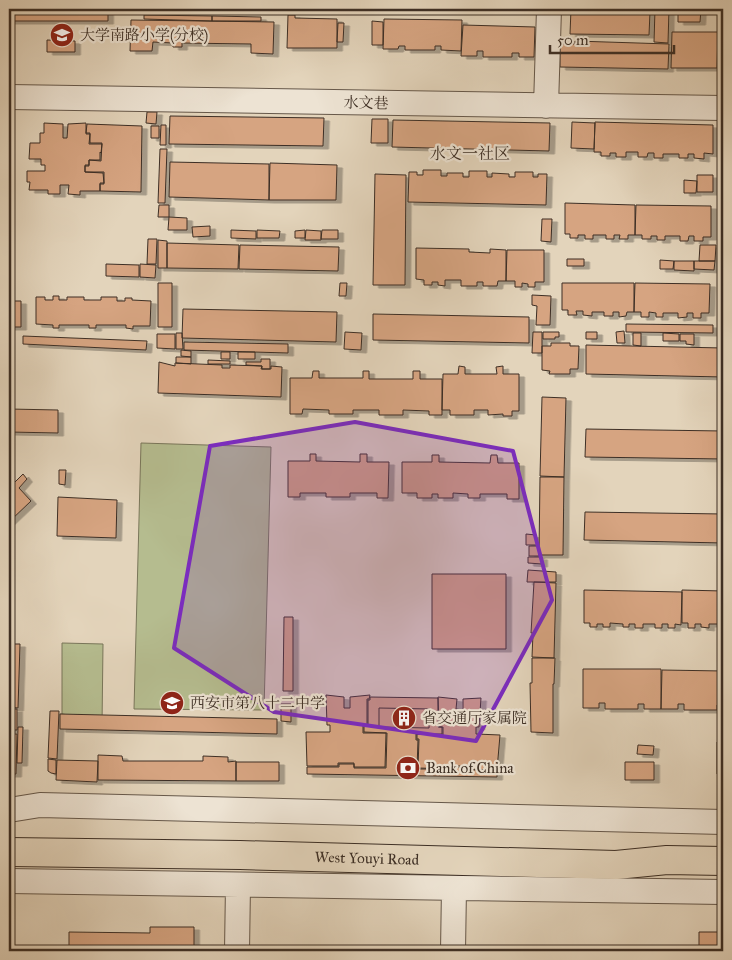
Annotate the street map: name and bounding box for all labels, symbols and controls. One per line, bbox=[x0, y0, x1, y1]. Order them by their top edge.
school or university icon: 大学南路小学(分校) bbox=[49, 22, 75, 48]
scale bar bbox=[550, 22, 673, 54]
place label: 大学南路小学(分校) bbox=[80, 26, 208, 45]
text: 50 m bbox=[557, 31, 589, 49]
street label: 水文巷 bbox=[343, 94, 389, 112]
district label: 水文一社区 bbox=[430, 144, 510, 163]
school or university icon: 西安市第八十二中学 bbox=[159, 690, 185, 716]
place label: 西安市第八十二中学 bbox=[190, 694, 325, 712]
building icon: 省交通厅家属院 bbox=[391, 705, 417, 731]
place label: 省交通厅家属院 bbox=[422, 709, 527, 727]
bank icon: Bank of China bbox=[395, 755, 421, 781]
place label: Bank of China bbox=[426, 759, 514, 777]
street label: West Youyi Road bbox=[315, 848, 420, 869]

